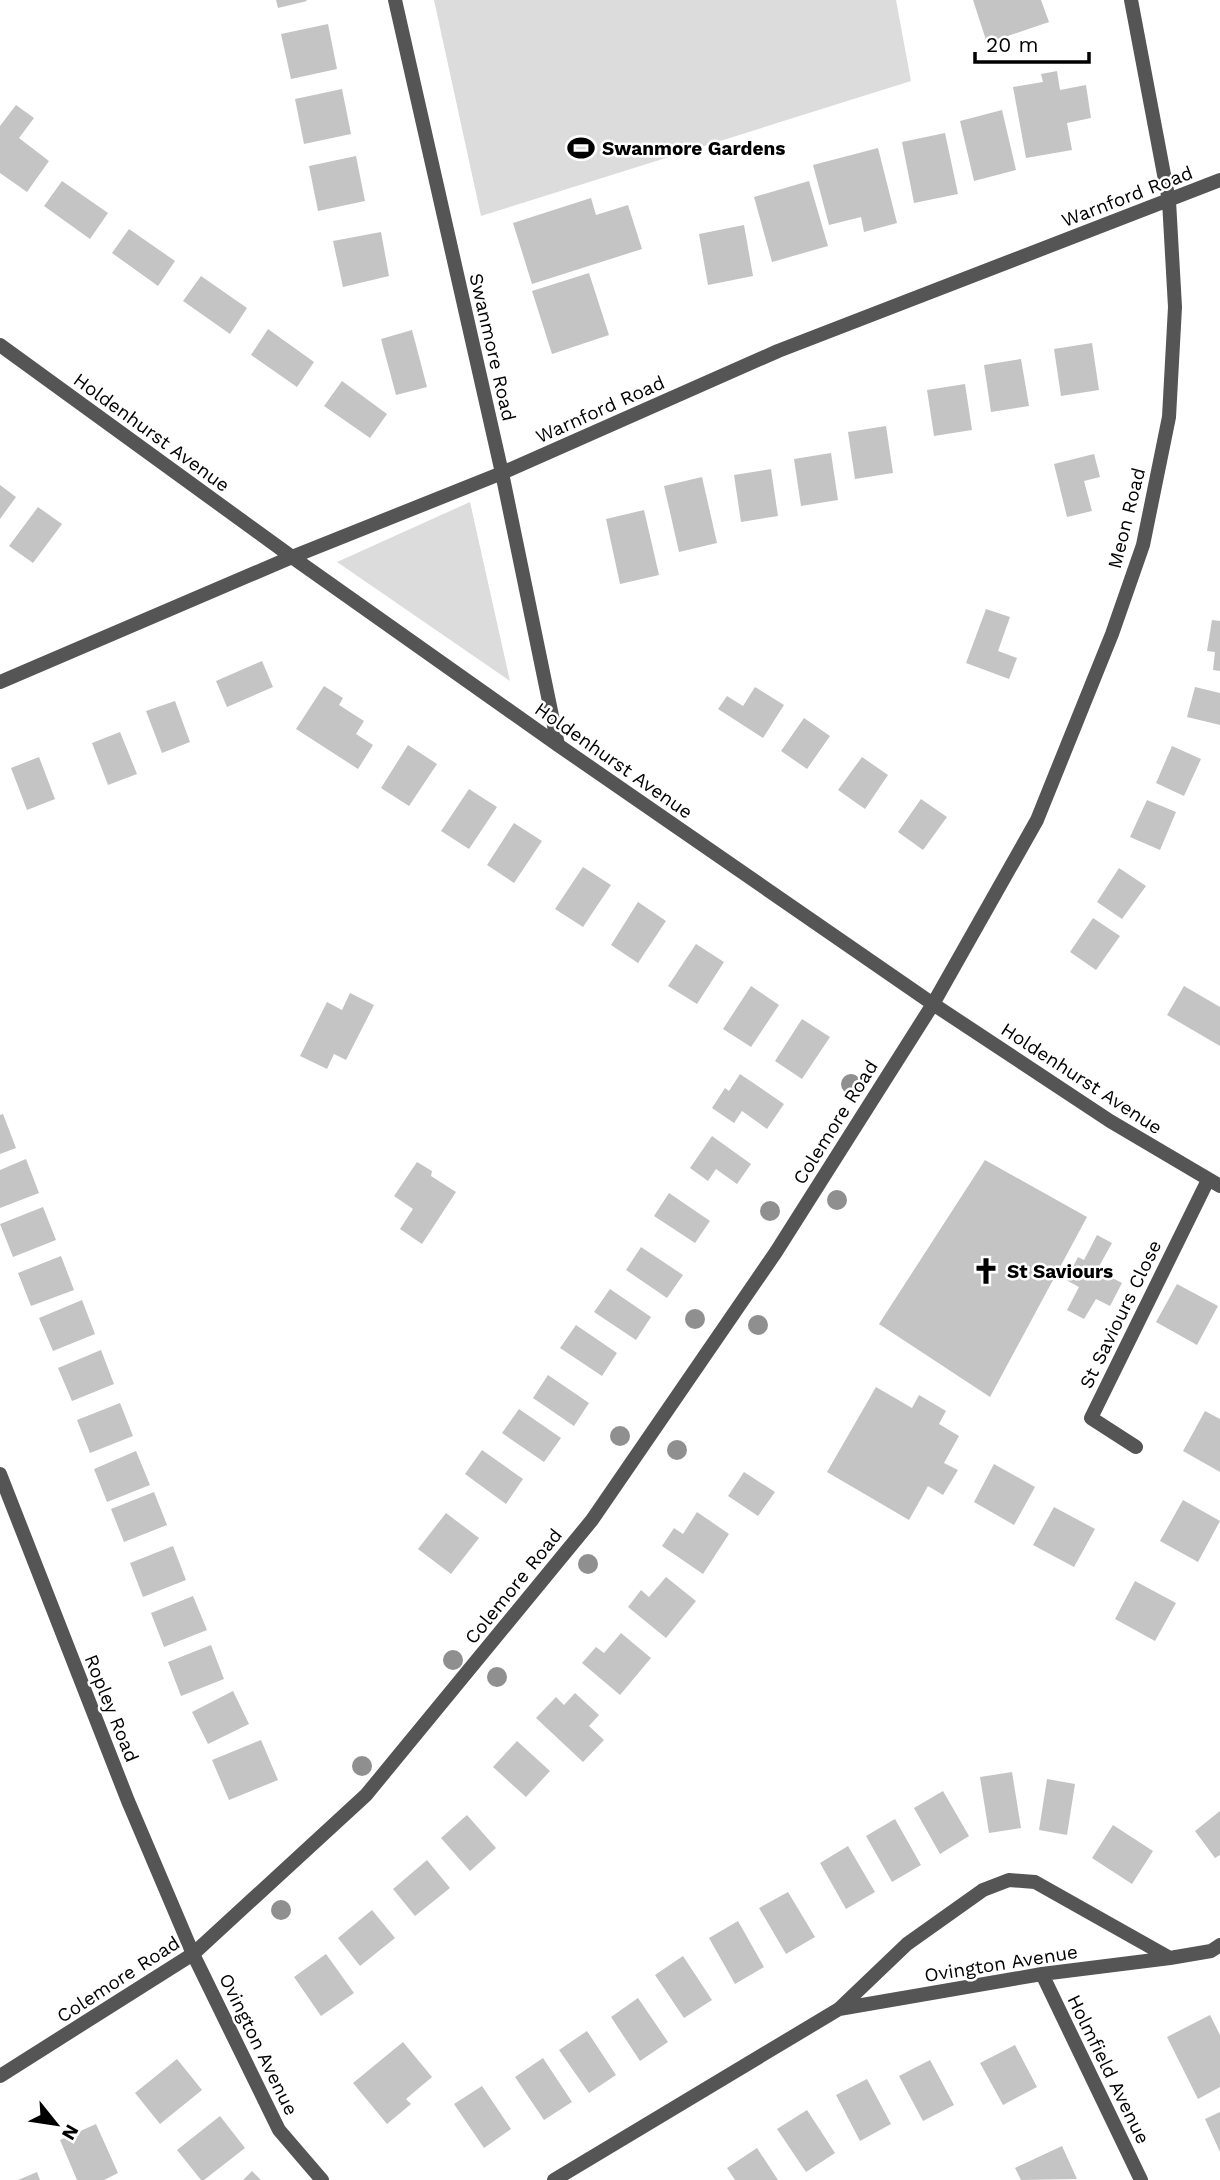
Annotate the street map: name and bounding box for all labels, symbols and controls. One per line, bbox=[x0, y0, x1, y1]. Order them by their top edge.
scale bar bbox=[975, 21, 1089, 65]
text: 20 m bbox=[986, 32, 1038, 57]
sports icon: Swanmore Gardens bbox=[566, 133, 596, 163]
place label: Swanmore Gardens bbox=[602, 137, 785, 160]
street label: Warnford Road bbox=[1058, 161, 1196, 232]
street label: Swanmore Road bbox=[464, 271, 521, 423]
street label: Holdenhurst Avenue bbox=[69, 368, 234, 497]
street label: Warnford Road bbox=[532, 371, 668, 448]
street label: Meon Road bbox=[1103, 465, 1150, 571]
street label: Holdenhurst Avenue bbox=[530, 697, 697, 824]
street label: Holdenhurst Avenue bbox=[997, 1018, 1167, 1139]
street label: Colemore Road bbox=[788, 1056, 883, 1189]
street label: St Saviours Close bbox=[1075, 1236, 1166, 1392]
church icon: St Saviours bbox=[971, 1256, 1001, 1286]
place label: St Saviours bbox=[1007, 1260, 1113, 1283]
street label: Colemore Road bbox=[460, 1524, 567, 1649]
street label: Ropley Road bbox=[79, 1651, 144, 1765]
street label: Colemore Road bbox=[52, 1931, 184, 2028]
street label: Ovington Avenue bbox=[923, 1940, 1079, 1987]
street label: Ovington Avenue bbox=[214, 1969, 303, 2119]
street label: Holmfield Avenue bbox=[1062, 1991, 1155, 2148]
north arrow bbox=[21, 2089, 91, 2159]
text: N bbox=[57, 2120, 84, 2144]

